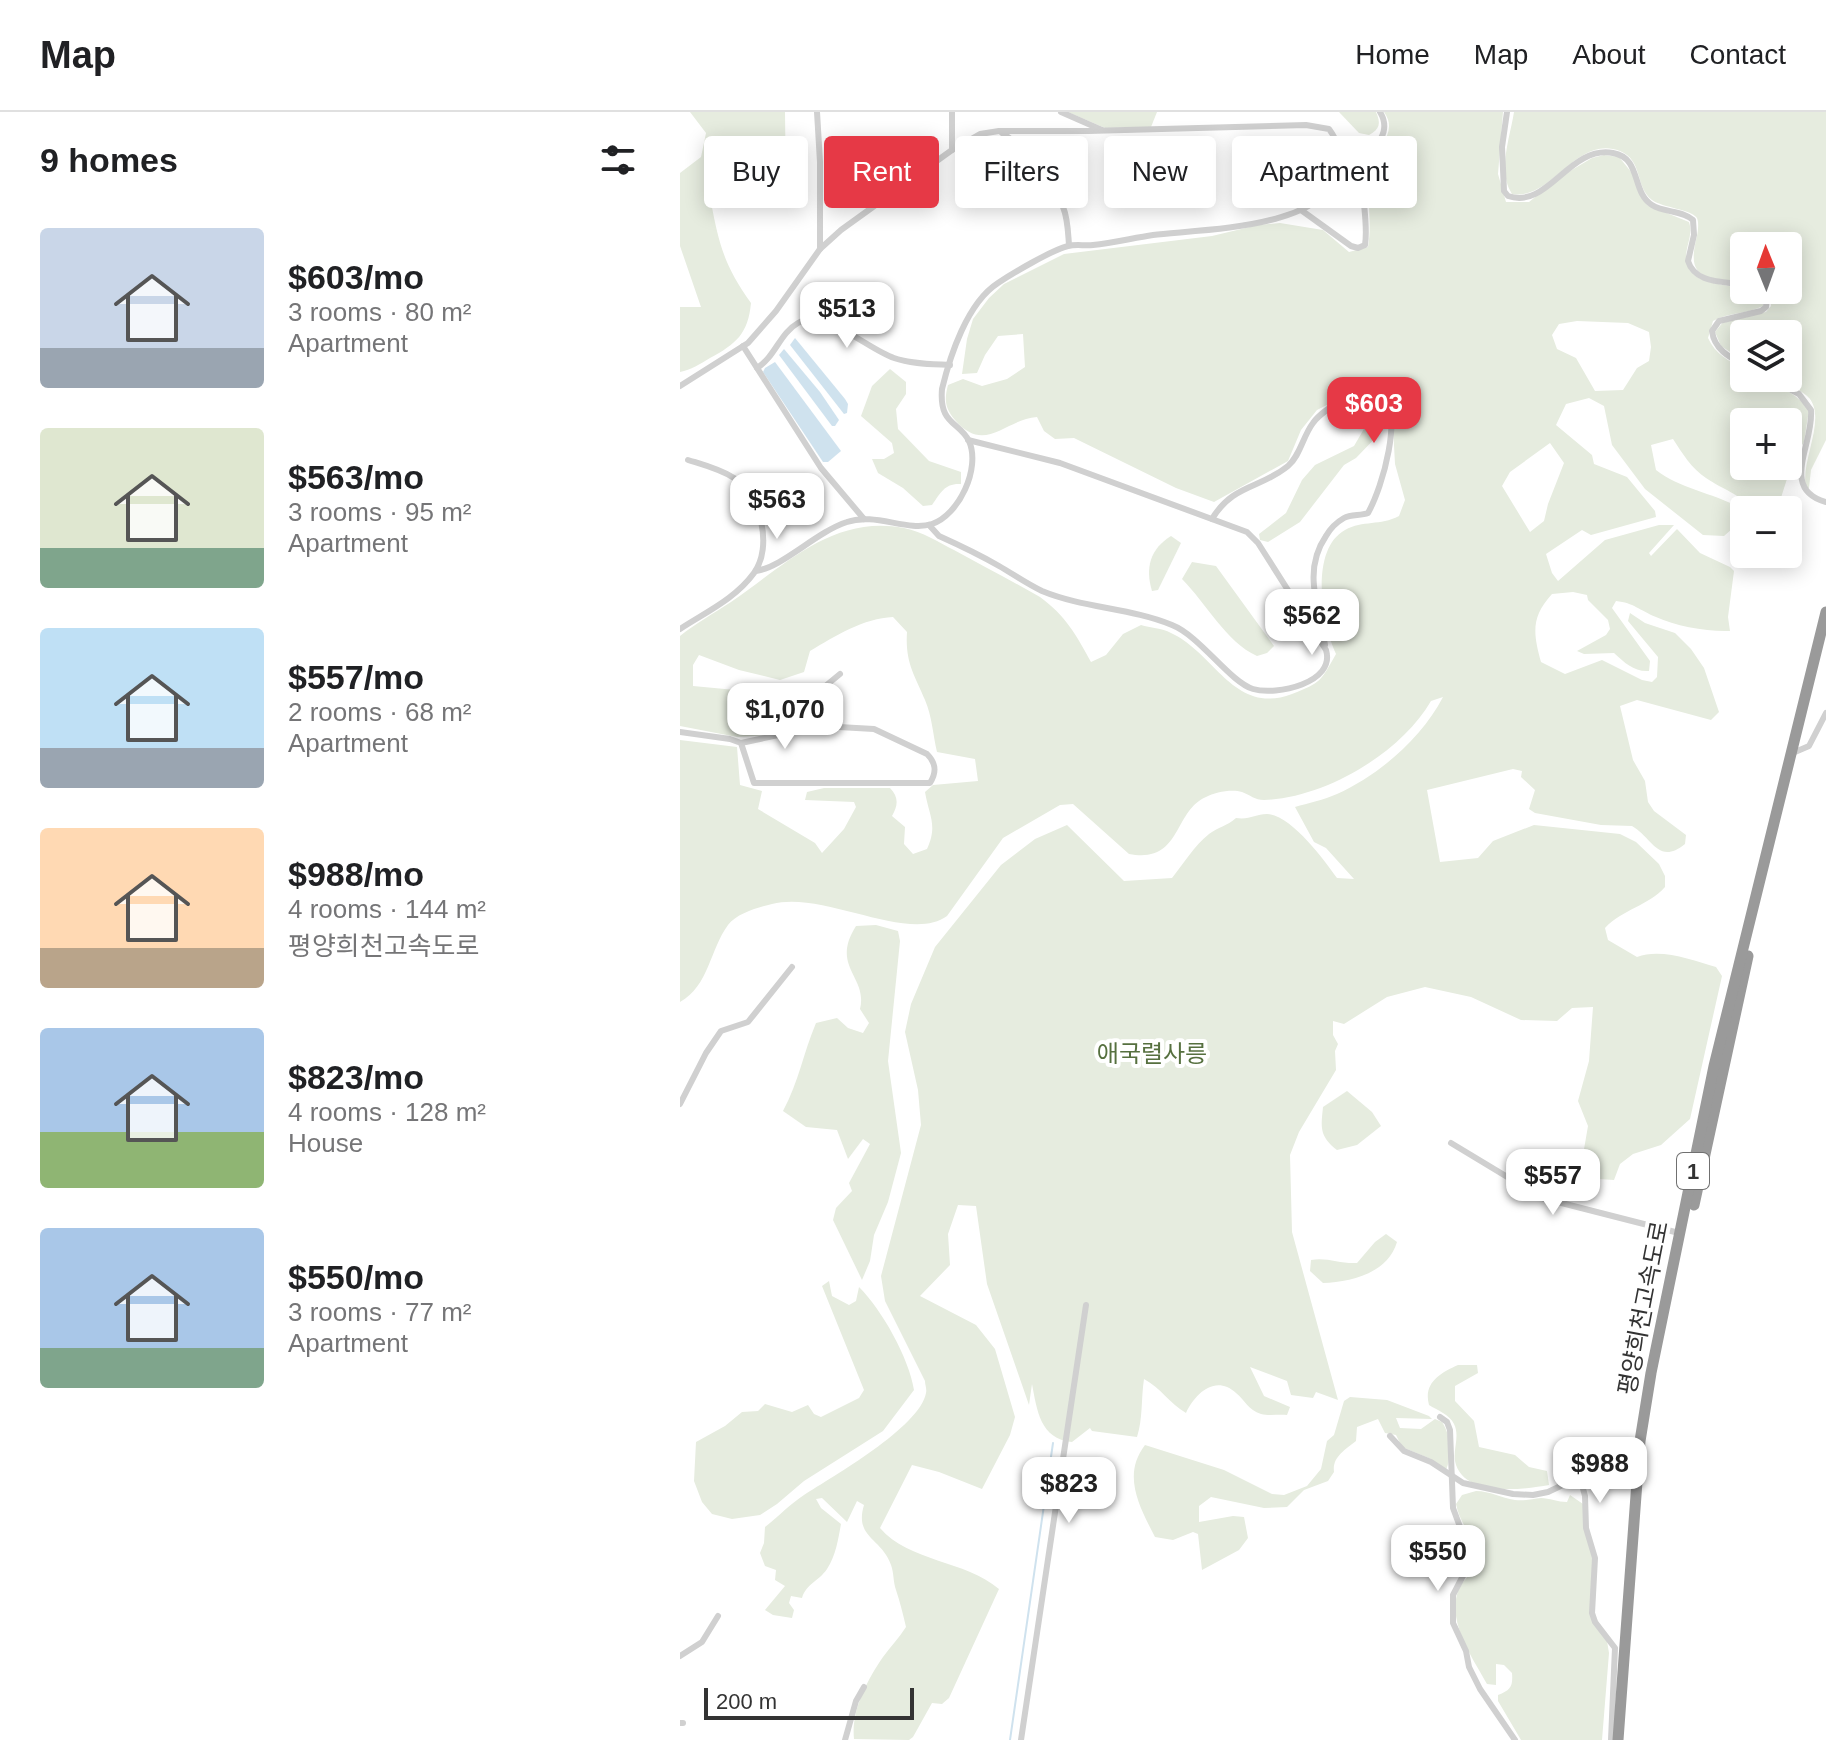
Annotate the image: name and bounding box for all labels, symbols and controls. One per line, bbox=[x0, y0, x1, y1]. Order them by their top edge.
text: Map bbox=[40, 34, 116, 76]
text: Home bbox=[1355, 39, 1430, 70]
text: Map bbox=[1474, 39, 1528, 70]
text: About bbox=[1572, 39, 1646, 70]
text: Contact bbox=[1690, 39, 1786, 70]
chip: Buy bbox=[704, 136, 808, 208]
chip: Rent bbox=[824, 136, 939, 208]
chip: Filters bbox=[955, 136, 1088, 208]
chip: New bbox=[1104, 136, 1216, 208]
chip: Apartment bbox=[1232, 136, 1417, 208]
icon: filters bbox=[596, 138, 640, 182]
text: 9 homes bbox=[40, 141, 178, 179]
north arrow bbox=[1730, 232, 1802, 304]
map controls bbox=[1730, 232, 1802, 568]
text: $603/mo bbox=[288, 258, 424, 296]
icon: home bbox=[104, 260, 200, 356]
pin: $513 bbox=[800, 282, 894, 350]
text: $513 bbox=[818, 293, 876, 323]
text: 3 rooms · 80 m² bbox=[288, 297, 472, 327]
button: layers bbox=[1730, 320, 1802, 392]
text: Apartment bbox=[288, 328, 408, 358]
pin: $603 bbox=[1327, 377, 1421, 445]
text: $603 bbox=[1345, 388, 1403, 418]
button: + bbox=[1730, 408, 1802, 480]
text: $563/mo bbox=[288, 458, 424, 496]
icon: home bbox=[104, 460, 200, 556]
pin: $563 bbox=[730, 473, 824, 541]
text: $563 bbox=[748, 484, 806, 514]
button: − bbox=[1730, 496, 1802, 568]
text: 3 rooms · 95 m² bbox=[288, 497, 472, 527]
text: Apartment bbox=[288, 528, 408, 558]
pin: $562 bbox=[1265, 589, 1359, 657]
text: $562 bbox=[1283, 600, 1341, 630]
text: $557/mo bbox=[288, 658, 424, 696]
icon: home bbox=[104, 660, 200, 756]
pin: $1,070 bbox=[720, 683, 850, 751]
text: $1,070 bbox=[745, 694, 825, 724]
text: 2 rooms · 68 m² bbox=[288, 697, 472, 727]
text: Apartment bbox=[288, 728, 408, 758]
text: $988/mo bbox=[288, 855, 424, 893]
icon: home bbox=[104, 860, 200, 956]
text: 4 rooms · 144 m² bbox=[288, 894, 486, 924]
text: 평양희천고속도로 bbox=[288, 931, 479, 961]
park label: 애국렬사릉 bbox=[1097, 1040, 1207, 1067]
text: $823/mo bbox=[288, 1058, 424, 1096]
icon: home bbox=[104, 1060, 200, 1156]
text: 4 rooms · 128 m² bbox=[288, 1097, 486, 1127]
text: House bbox=[288, 1128, 363, 1158]
pin: $557 bbox=[1506, 1149, 1600, 1217]
road number: 1 bbox=[1677, 1153, 1709, 1189]
text: $557 bbox=[1524, 1160, 1582, 1190]
street label: 평양희천고속도로 bbox=[1613, 1219, 1673, 1397]
text: $550/mo bbox=[288, 1258, 424, 1296]
icon: home bbox=[104, 1260, 200, 1356]
text: 3 rooms · 77 m² bbox=[288, 1297, 472, 1327]
text: Apartment bbox=[288, 1328, 408, 1358]
pin: $988 bbox=[1553, 1437, 1647, 1505]
text: $988 bbox=[1571, 1448, 1629, 1478]
pin: $823 bbox=[1022, 1457, 1116, 1525]
text: $823 bbox=[1040, 1468, 1098, 1498]
pin: $550 bbox=[1391, 1525, 1485, 1593]
text: $550 bbox=[1409, 1536, 1467, 1566]
scale bar bbox=[704, 1684, 914, 1720]
text: 200 m bbox=[716, 1689, 777, 1714]

